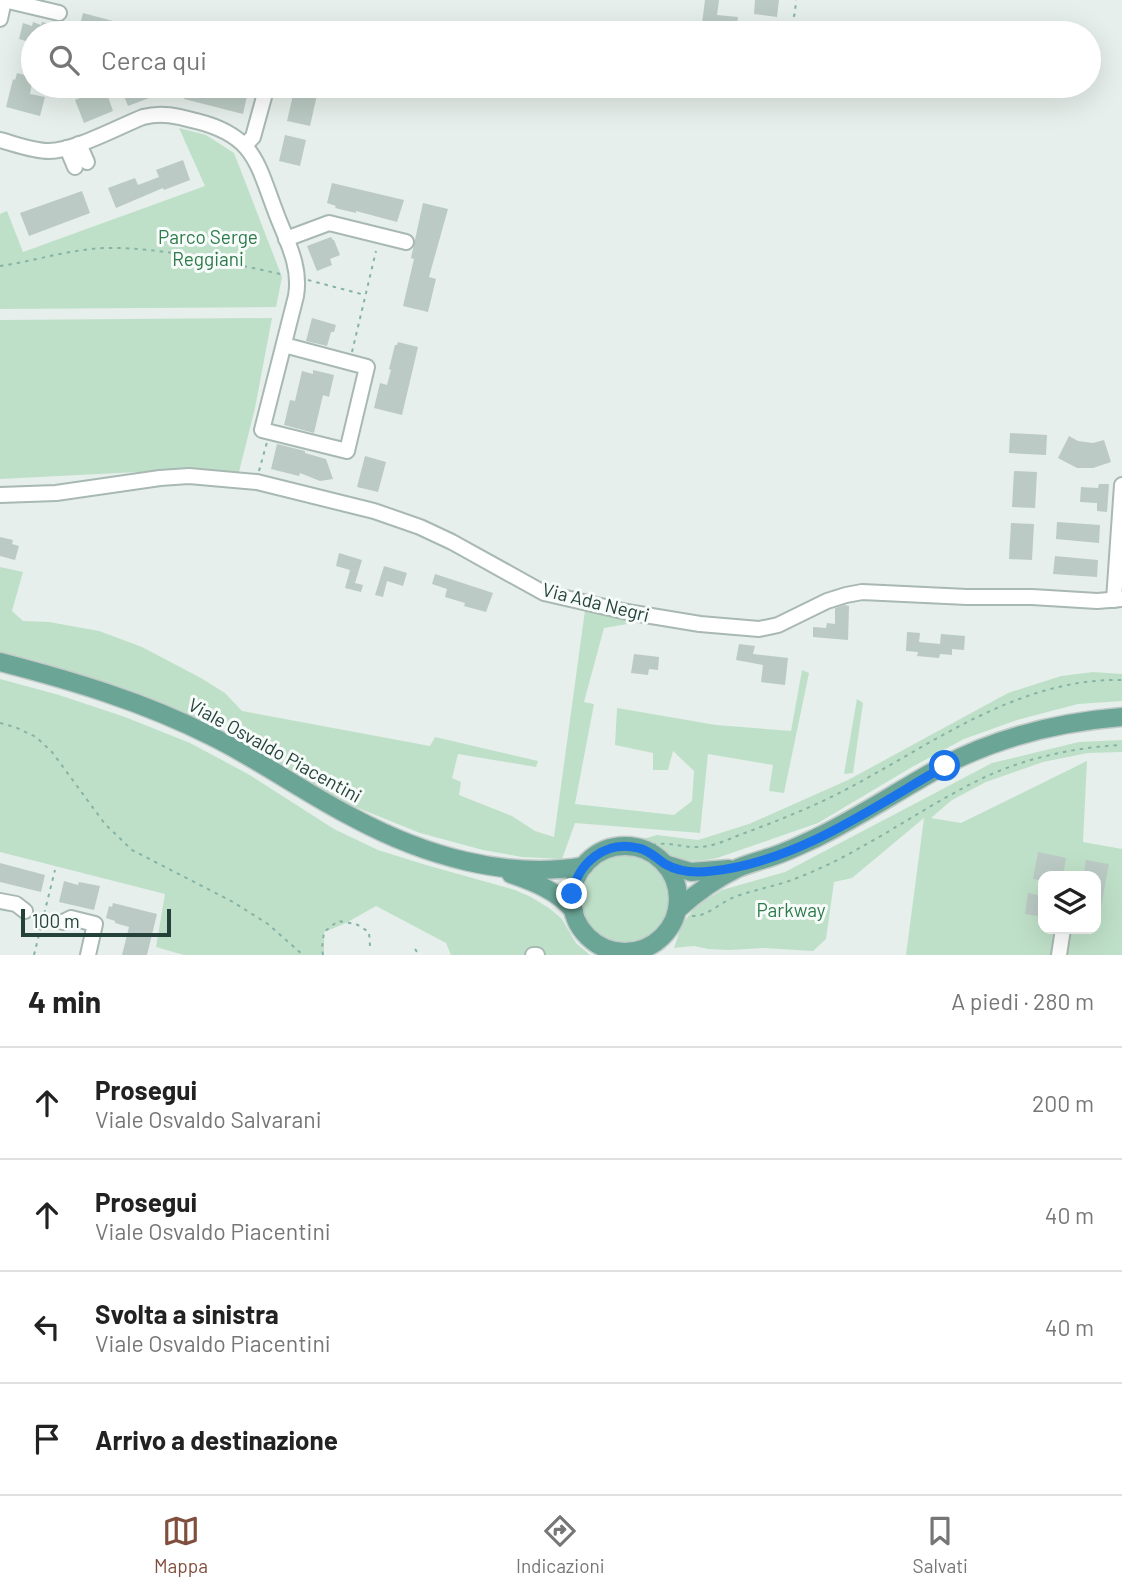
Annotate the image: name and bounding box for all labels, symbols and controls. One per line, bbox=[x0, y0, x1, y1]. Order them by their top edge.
search box bbox=[21, 21, 1101, 98]
icon: search bbox=[45, 41, 83, 79]
text: Cerca qui bbox=[101, 44, 207, 75]
park label: Parco Serge Reggiani bbox=[158, 225, 258, 270]
street label: Via Ada Negri bbox=[540, 577, 652, 626]
street label: Viale Osvaldo Piacentini bbox=[185, 692, 366, 807]
route start bbox=[929, 750, 960, 781]
map controls bbox=[1038, 871, 1101, 934]
button: layers bbox=[1038, 871, 1101, 934]
route end bbox=[556, 878, 587, 909]
park label: Parkway bbox=[756, 898, 826, 921]
scale bar bbox=[21, 906, 172, 938]
text: 100 m bbox=[32, 909, 80, 932]
text: 4 min bbox=[28, 983, 101, 1019]
text: A piedi · 280 m bbox=[951, 987, 1094, 1015]
text: Prosegui bbox=[95, 1074, 197, 1105]
icon: ahead bbox=[28, 1084, 66, 1122]
text: 200 m bbox=[1032, 1089, 1094, 1117]
text: Viale Osvaldo Salvarani bbox=[95, 1105, 322, 1133]
text: Prosegui bbox=[95, 1186, 197, 1217]
icon: ahead bbox=[28, 1196, 66, 1234]
text: 40 m bbox=[1045, 1201, 1094, 1229]
text: Viale Osvaldo Piacentini bbox=[95, 1217, 331, 1245]
text: Svolta a sinistra bbox=[95, 1298, 279, 1329]
icon: left bbox=[28, 1308, 66, 1346]
text: 40 m bbox=[1045, 1313, 1094, 1341]
text: Viale Osvaldo Piacentini bbox=[95, 1329, 331, 1357]
icon: arrive bbox=[28, 1420, 66, 1458]
text: Arrivo a destinazione bbox=[95, 1424, 338, 1455]
tab: Mappa bbox=[154, 1512, 208, 1577]
tab: Indicazioni bbox=[516, 1512, 605, 1577]
tab: Salvati bbox=[913, 1512, 968, 1577]

